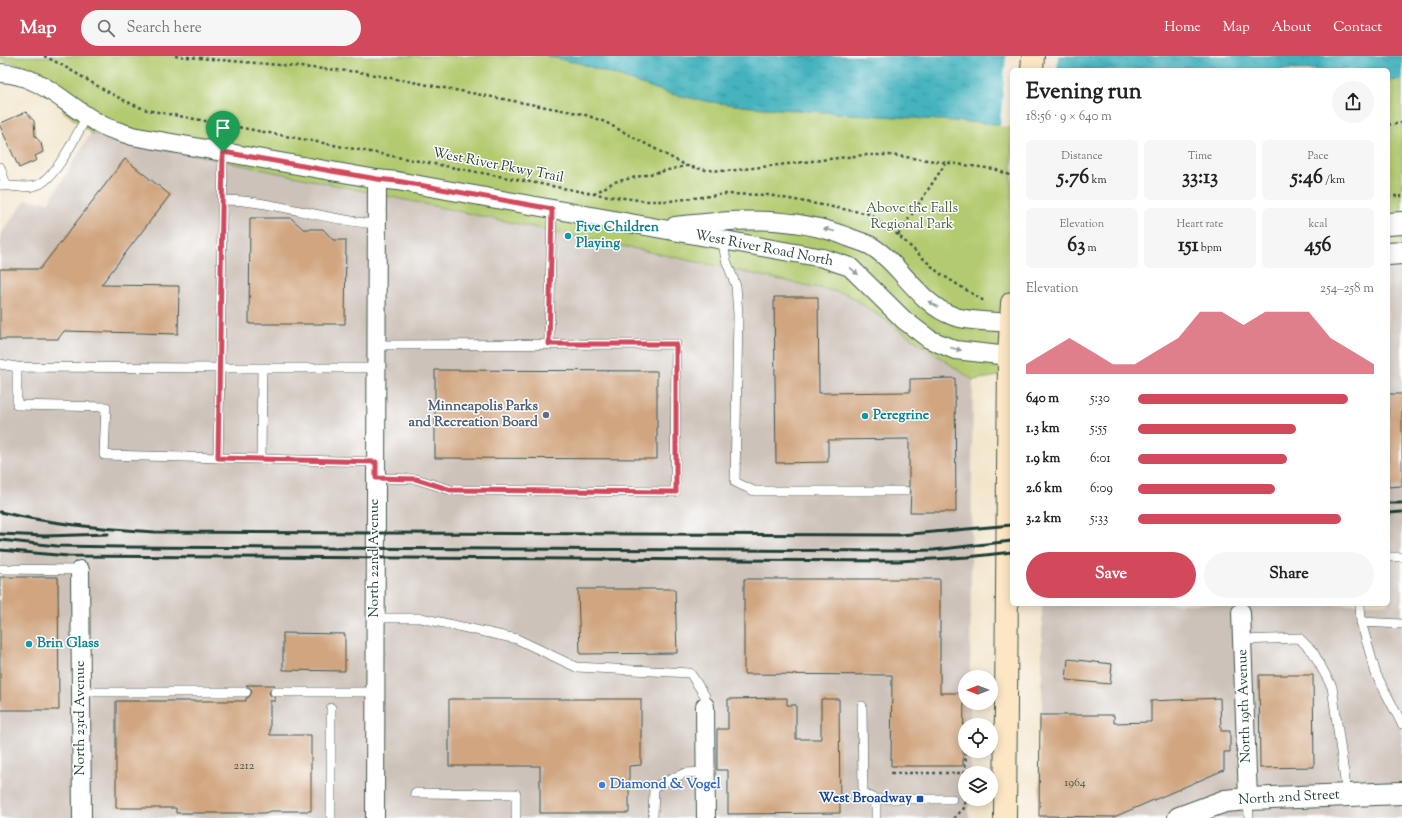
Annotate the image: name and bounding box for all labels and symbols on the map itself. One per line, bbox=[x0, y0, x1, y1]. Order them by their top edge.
pin bbox=[206, 111, 240, 152]
street label: West River Pkwy Trail bbox=[431, 143, 566, 189]
park label: Above the Falls Regional Park bbox=[866, 199, 958, 235]
place label: Five Children Playing bbox=[576, 218, 660, 254]
street label: West River Road North bbox=[693, 226, 835, 272]
one-way arrow bbox=[823, 227, 836, 233]
marker: Five Children Playing bbox=[563, 231, 573, 241]
one-way arrow bbox=[848, 267, 859, 276]
one-way arrow bbox=[927, 301, 939, 308]
one-way arrow bbox=[949, 347, 962, 353]
place label: Minneapolis Parks and Recreation Board bbox=[408, 397, 538, 433]
place label: Peregrine bbox=[873, 406, 930, 426]
marker: Minneapolis Parks and Recreation Board bbox=[541, 410, 551, 420]
marker: Peregrine bbox=[860, 411, 870, 421]
street label: North 22nd Avenue bbox=[365, 499, 385, 617]
place label: Brin Glass bbox=[37, 634, 100, 654]
marker: Brin Glass bbox=[24, 639, 34, 649]
street label: North 19th Avenue bbox=[1233, 649, 1257, 763]
street label: North 23rd Avenue bbox=[71, 661, 91, 775]
north arrow bbox=[958, 670, 998, 710]
house number: 2212 bbox=[234, 757, 255, 775]
house number: 1964 bbox=[1064, 774, 1086, 792]
place label: Diamond & Vogel bbox=[610, 775, 721, 795]
marker: Diamond & Vogel bbox=[597, 780, 607, 790]
street label: North 2nd Street bbox=[1238, 785, 1340, 811]
place label: West Broadway bbox=[819, 789, 912, 809]
marker: West Broadway bbox=[915, 794, 925, 804]

